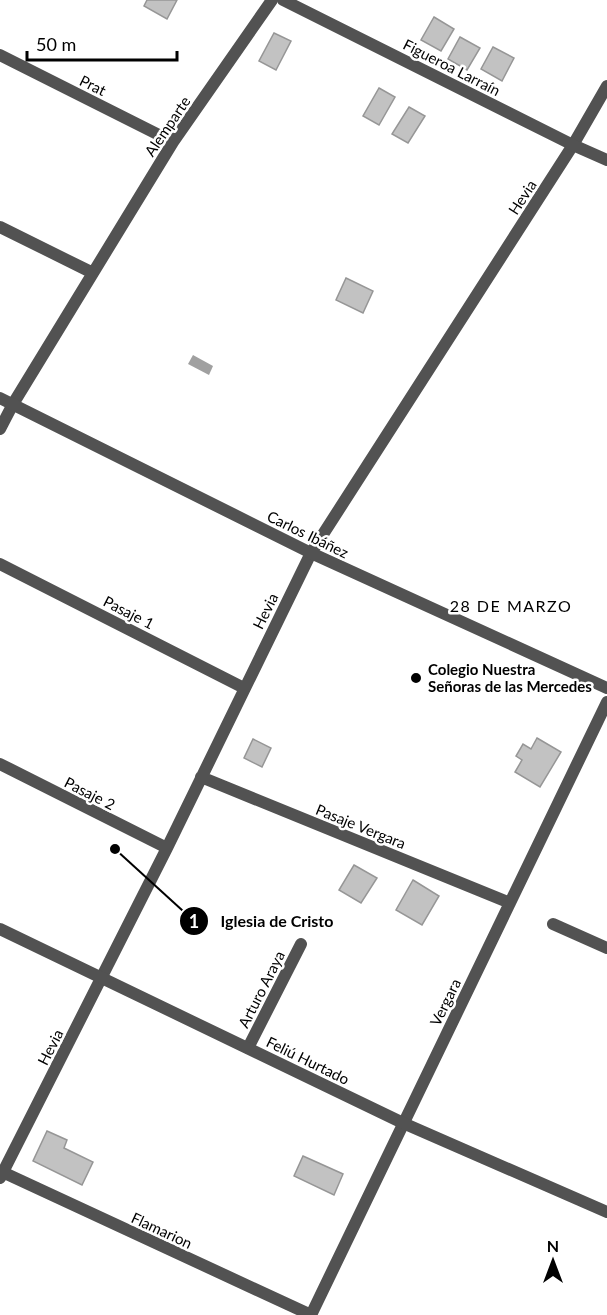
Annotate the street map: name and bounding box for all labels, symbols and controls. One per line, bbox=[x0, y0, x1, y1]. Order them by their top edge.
scale bar bbox=[27, 24, 177, 62]
text: 50 m bbox=[36, 33, 76, 55]
street label: Figueroa Larraín bbox=[400, 35, 504, 99]
street label: Prat bbox=[77, 71, 110, 99]
street label: Alemparte bbox=[140, 93, 194, 159]
street label: Hevia bbox=[504, 176, 540, 218]
street label: Carlos Ibáñez bbox=[264, 507, 352, 562]
street label: Hevia bbox=[249, 590, 281, 632]
street label: Pasaje 1 bbox=[101, 592, 157, 632]
district label: 28 DE MARZO bbox=[450, 596, 572, 615]
place label: Colegio Nuestra Señoras de las Mercedes bbox=[428, 660, 592, 695]
marker: Colegio Nuestra Señoras de las Mercedes bbox=[409, 671, 423, 685]
street label: Pasaje 2 bbox=[62, 773, 118, 813]
street label: Pasaje Vergara bbox=[313, 800, 409, 852]
callout: Iglesia de Cristo bbox=[179, 904, 346, 938]
text: 1 bbox=[189, 910, 199, 932]
text: Iglesia de Cristo bbox=[221, 911, 333, 930]
street label: Arturo Araya bbox=[234, 947, 288, 1031]
street label: Vergara bbox=[426, 975, 464, 1029]
street label: Hevia bbox=[33, 1026, 67, 1068]
street label: Feliú Hurtado bbox=[264, 1032, 352, 1088]
street label: Flamarion bbox=[129, 1208, 195, 1252]
north arrow bbox=[523, 1231, 583, 1291]
text: N bbox=[547, 1236, 559, 1255]

